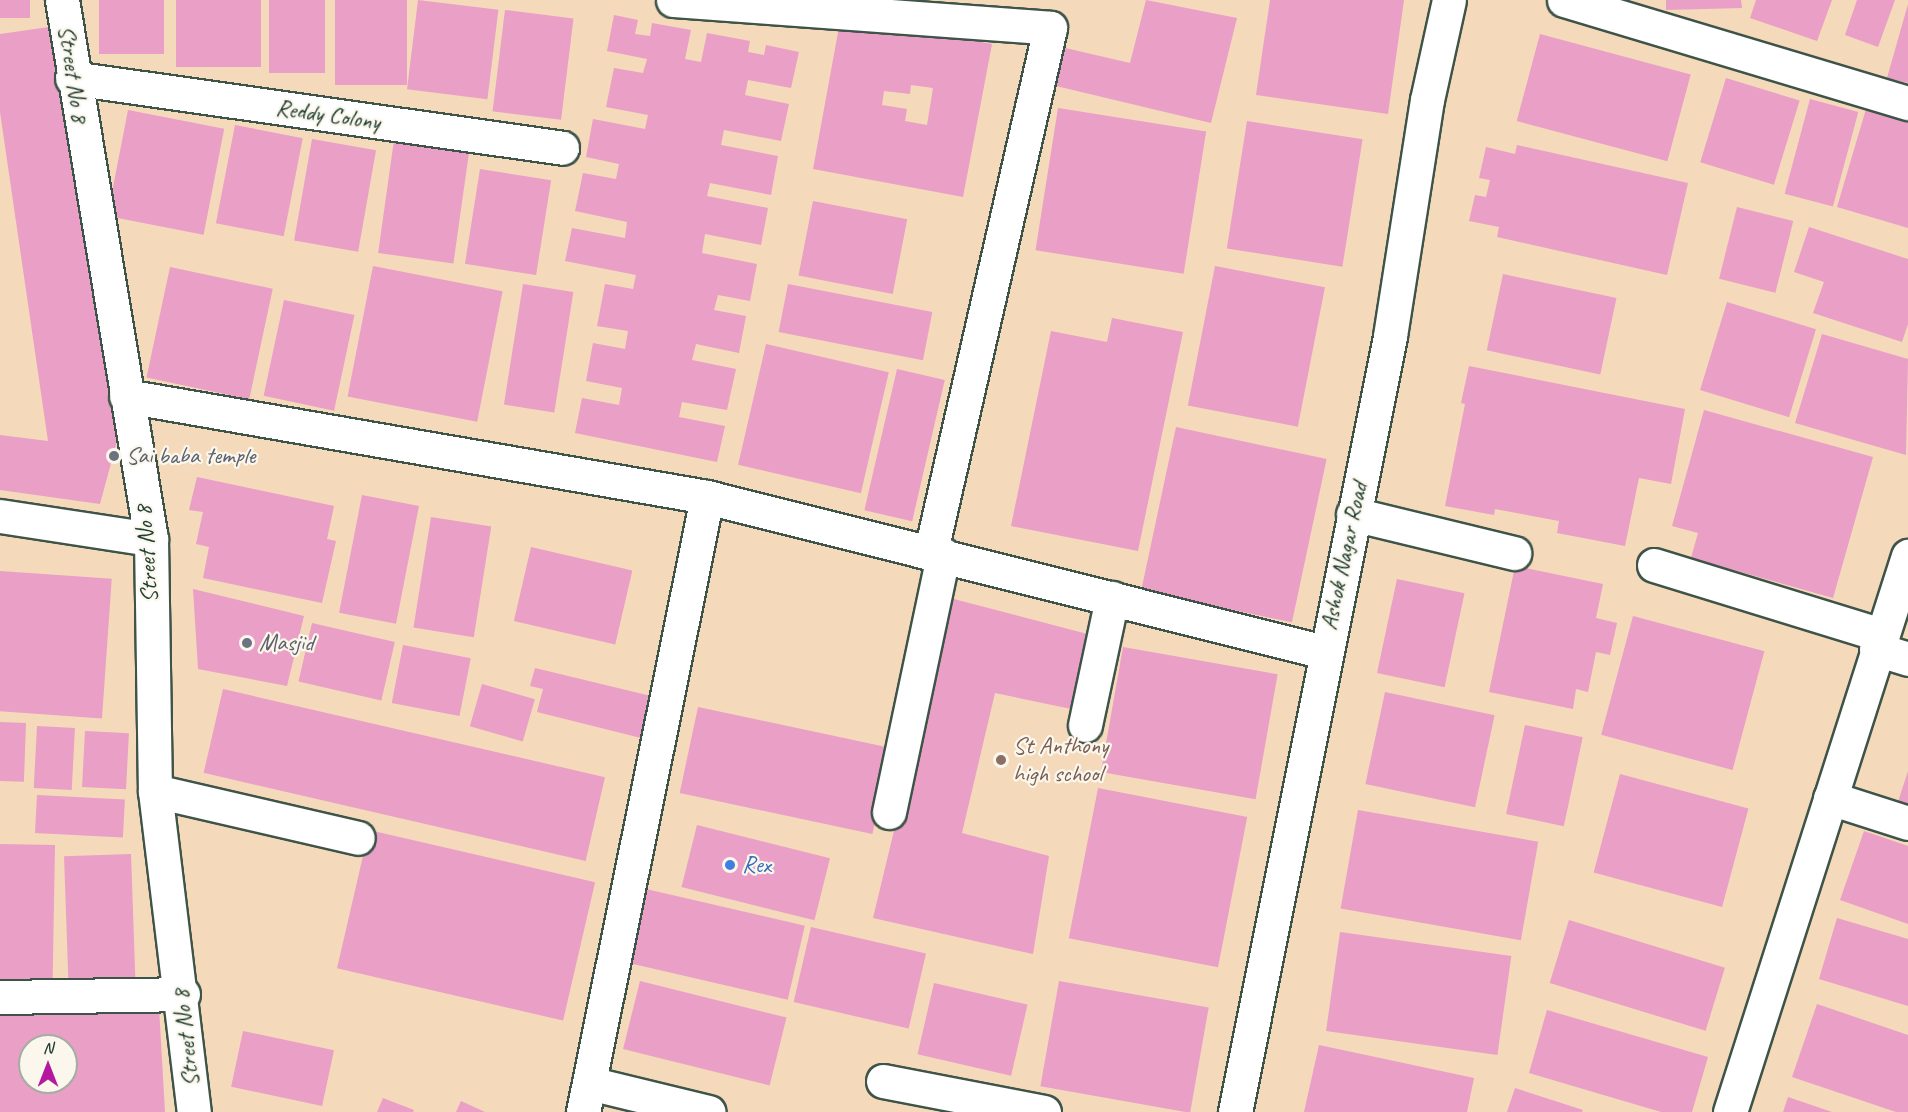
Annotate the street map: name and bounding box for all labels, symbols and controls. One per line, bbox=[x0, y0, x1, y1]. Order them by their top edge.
street label: Street No 8 bbox=[52, 24, 94, 124]
street label: Reddy Colony bbox=[274, 93, 382, 137]
place label: Sai baba temple bbox=[126, 442, 256, 470]
marker: Sai baba temple bbox=[107, 449, 121, 463]
street label: Ashok Nagar Road bbox=[1314, 479, 1374, 633]
street label: Street No 8 bbox=[129, 504, 165, 604]
place label: Masjid bbox=[259, 629, 314, 657]
marker: Masjid bbox=[240, 636, 254, 650]
place label: St Anthony high school bbox=[1013, 732, 1108, 788]
marker: St Anthony high school bbox=[994, 753, 1008, 767]
place label: Rex bbox=[742, 851, 771, 879]
marker: Rex bbox=[723, 858, 737, 872]
street label: Street No 8 bbox=[167, 988, 205, 1088]
north arrow bbox=[18, 1034, 78, 1094]
text: N bbox=[43, 1038, 53, 1058]

